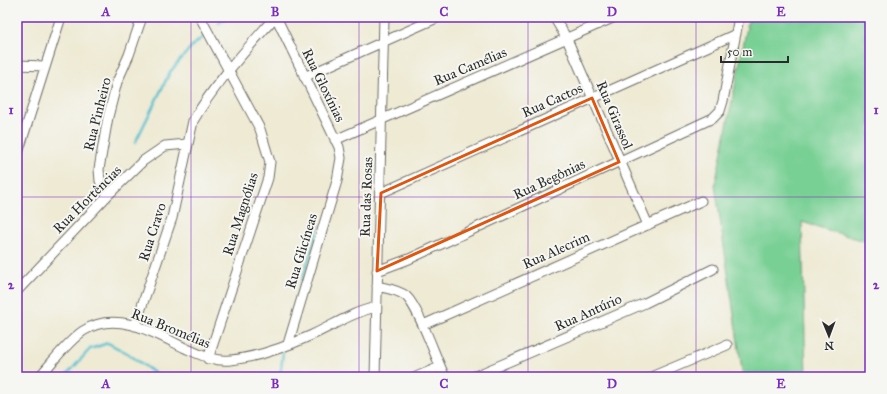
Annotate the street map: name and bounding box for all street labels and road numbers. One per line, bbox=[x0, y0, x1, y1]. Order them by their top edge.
street label: Rua Camélias bbox=[431, 43, 509, 89]
street label: Rua Gloxínias bbox=[298, 46, 349, 125]
street label: Rua Pinheiro bbox=[80, 76, 115, 153]
street label: Rua Girassol bbox=[593, 79, 637, 152]
street label: Rua Cactos bbox=[519, 80, 585, 121]
street label: Rua Begônias bbox=[511, 155, 588, 204]
street label: Rua das Rosas bbox=[357, 157, 376, 237]
street label: Rua Hortências bbox=[50, 162, 125, 237]
street label: Rua Magnólias bbox=[219, 170, 262, 258]
street label: Rua Cravo bbox=[135, 201, 170, 264]
street label: Rua Glicíneas bbox=[282, 211, 321, 291]
street label: Rua Alecrim bbox=[520, 228, 593, 273]
street label: Rua Antúrio bbox=[552, 290, 624, 335]
street label: Rua Bromélias bbox=[129, 305, 213, 352]

